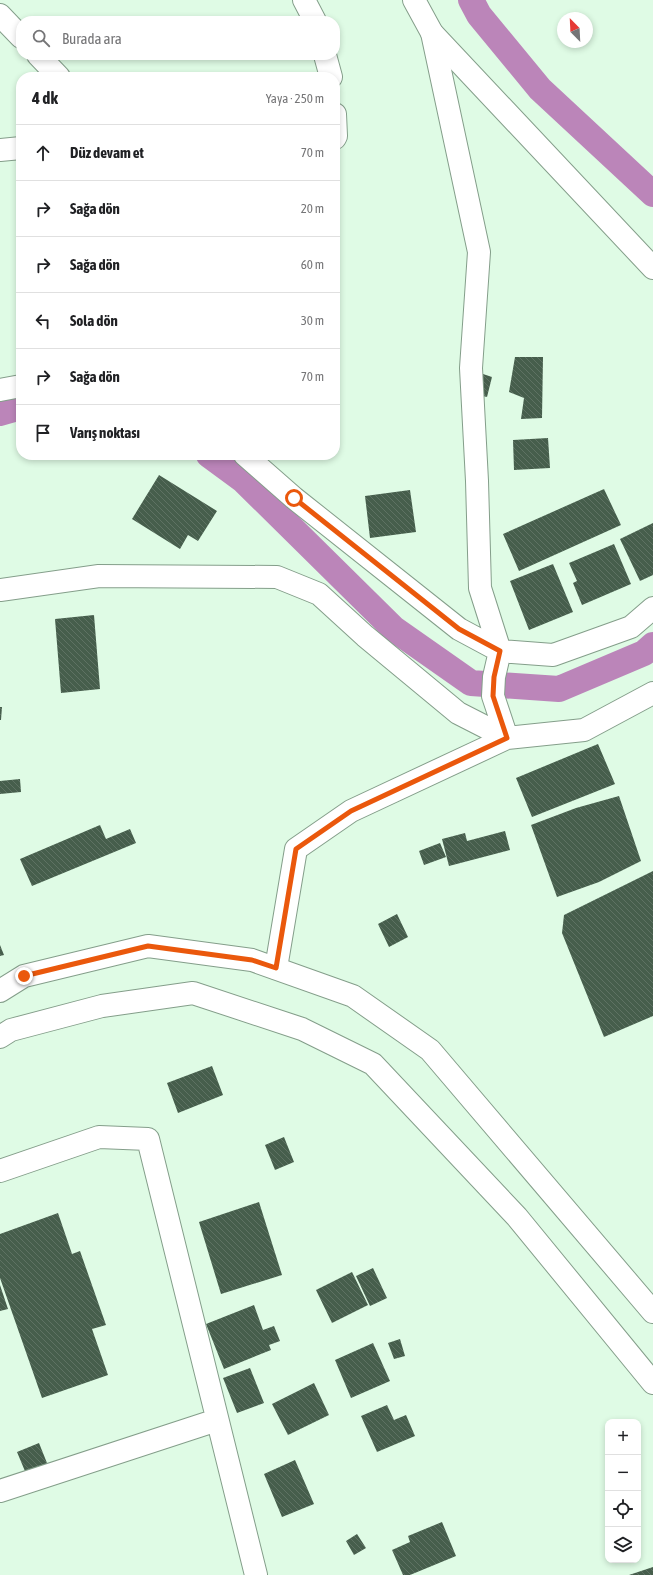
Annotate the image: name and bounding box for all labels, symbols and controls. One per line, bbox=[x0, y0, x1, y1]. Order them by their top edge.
north arrow bbox=[557, 12, 593, 48]
search box bbox=[16, 16, 340, 60]
icon: search bbox=[30, 27, 52, 49]
text: Burada ara bbox=[62, 30, 122, 47]
text: 4 dk bbox=[32, 88, 58, 108]
text: Yaya · 250 m bbox=[266, 91, 324, 106]
icon: ahead bbox=[32, 142, 54, 164]
text: Düz devam et bbox=[70, 144, 144, 161]
text: 70 m bbox=[301, 145, 324, 160]
icon: right bbox=[32, 198, 54, 220]
text: Sağa dön bbox=[70, 200, 120, 217]
text: 20 m bbox=[301, 201, 324, 216]
icon: right bbox=[32, 254, 54, 276]
text: Sağa dön bbox=[70, 256, 120, 273]
text: 60 m bbox=[301, 257, 324, 272]
icon: left bbox=[32, 310, 54, 332]
text: Sola dön bbox=[70, 312, 118, 329]
text: 30 m bbox=[301, 313, 324, 328]
icon: right bbox=[32, 366, 54, 388]
text: Sağa dön bbox=[70, 368, 120, 385]
text: 70 m bbox=[301, 369, 324, 384]
icon: arrive bbox=[32, 422, 54, 444]
text: Varış noktası bbox=[70, 424, 140, 441]
route start bbox=[285, 489, 303, 507]
route end bbox=[15, 967, 33, 985]
map controls bbox=[605, 1419, 641, 1563]
button: + bbox=[605, 1419, 641, 1455]
button: − bbox=[605, 1455, 641, 1491]
button: locate bbox=[605, 1491, 641, 1527]
button: layers bbox=[605, 1527, 641, 1563]

